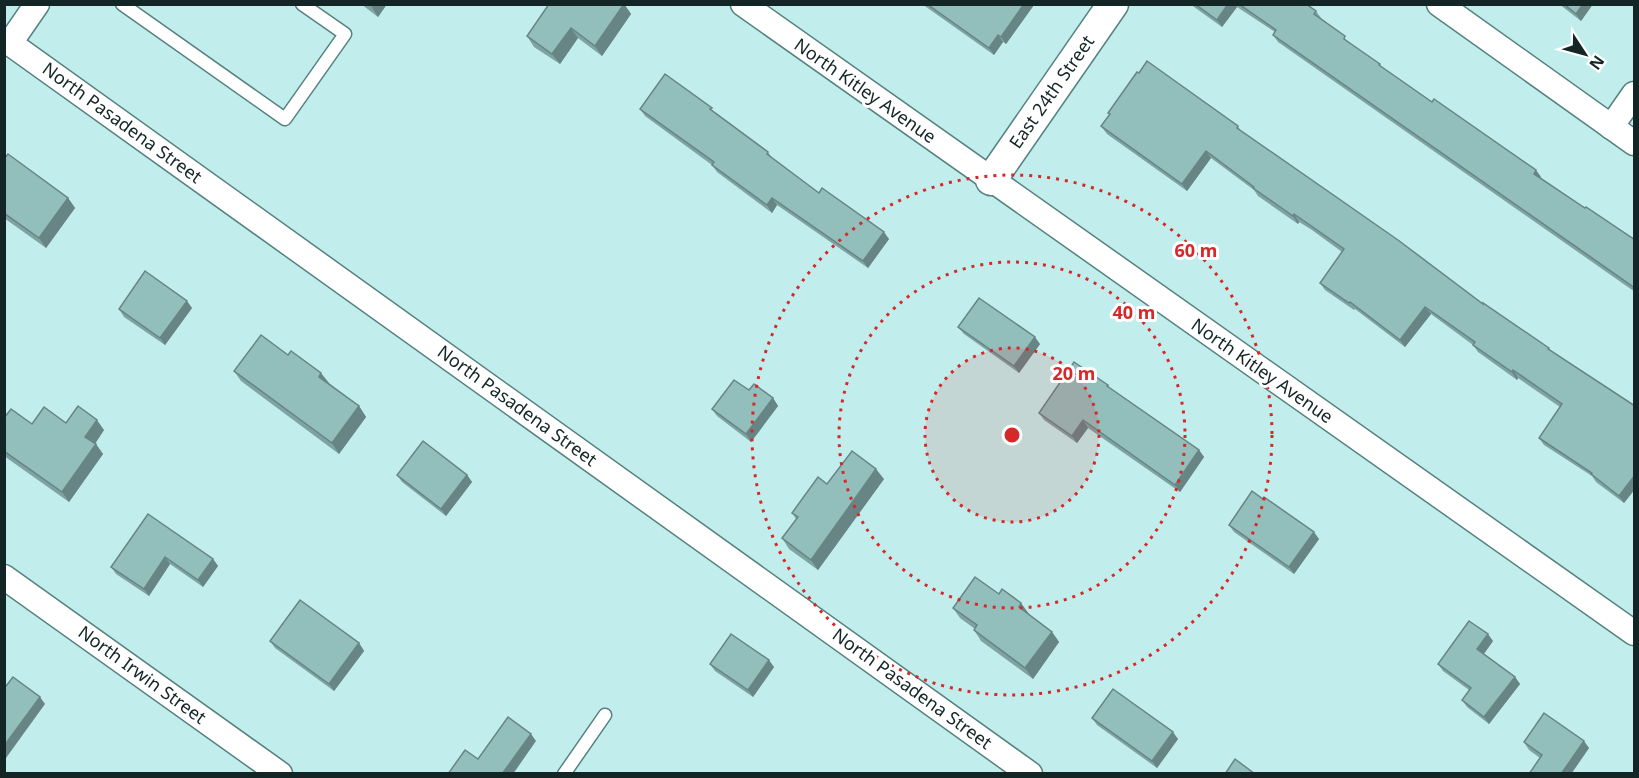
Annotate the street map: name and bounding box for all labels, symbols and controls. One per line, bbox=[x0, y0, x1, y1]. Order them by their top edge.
north arrow bbox=[1555, 24, 1615, 84]
street label: East 24th Street bbox=[1003, 30, 1099, 153]
street label: North Kitley Avenue bbox=[790, 32, 941, 148]
text: N bbox=[1584, 51, 1610, 75]
street label: North Pasadena Street bbox=[38, 56, 207, 188]
text: 60 m bbox=[1175, 238, 1217, 262]
text: 40 m bbox=[1113, 300, 1155, 324]
street label: North Kitley Avenue bbox=[1187, 312, 1338, 428]
street label: North Pasadena Street bbox=[433, 339, 602, 471]
text: 20 m bbox=[1053, 361, 1095, 385]
centre of rings bbox=[1002, 425, 1022, 445]
street label: North Irwin Street bbox=[74, 620, 212, 729]
street label: North Pasadena Street bbox=[828, 622, 997, 754]

